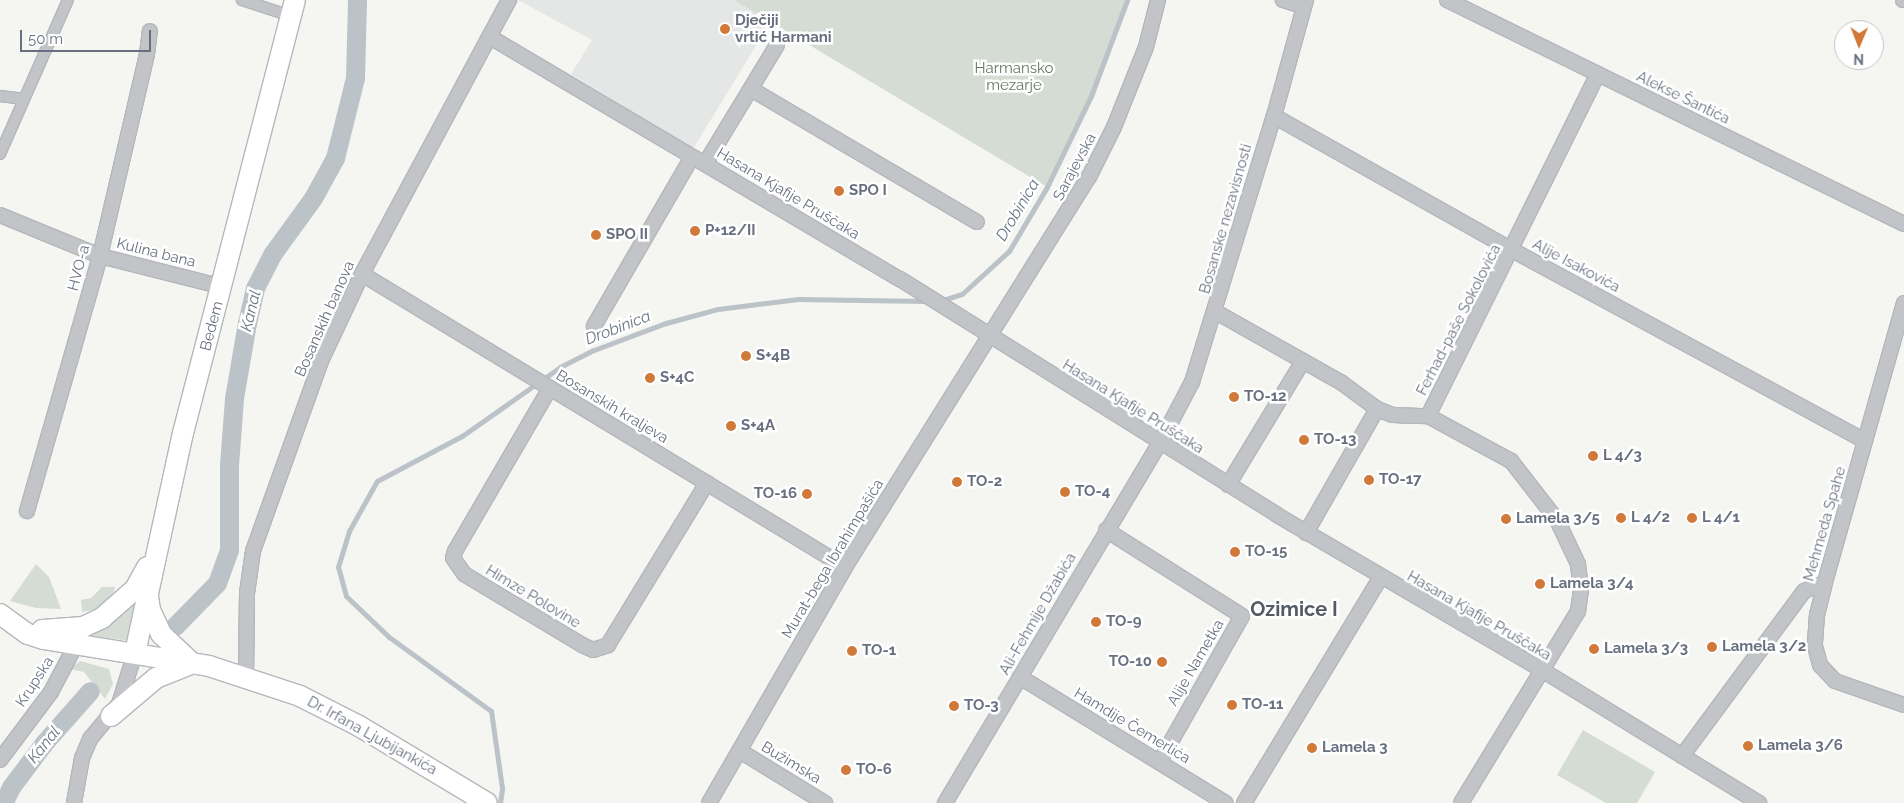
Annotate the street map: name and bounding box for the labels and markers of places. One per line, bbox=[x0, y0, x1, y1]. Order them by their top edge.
place label: Dječiji vrtić Harmani bbox=[735, 11, 832, 46]
marker: Dječiji vrtić Harmani bbox=[719, 23, 731, 35]
place label: SPO I bbox=[849, 182, 887, 200]
marker: SPO I bbox=[833, 185, 845, 197]
place label: P+12/II bbox=[705, 222, 756, 240]
marker: P+12/II bbox=[689, 225, 701, 237]
place label: SPO II bbox=[606, 226, 648, 244]
marker: SPO II bbox=[590, 229, 602, 241]
place label: S+4B bbox=[756, 347, 790, 365]
marker: S+4B bbox=[740, 350, 752, 362]
place label: S+4C bbox=[660, 369, 694, 387]
marker: S+4C bbox=[644, 372, 656, 384]
place label: TO-12 bbox=[1244, 388, 1287, 406]
marker: TO-12 bbox=[1228, 391, 1240, 403]
place label: S+4A bbox=[741, 417, 775, 435]
marker: S+4A bbox=[725, 420, 737, 432]
place label: TO-13 bbox=[1314, 431, 1356, 449]
marker: TO-13 bbox=[1298, 434, 1310, 446]
place label: L 4/3 bbox=[1603, 447, 1642, 465]
marker: L 4/3 bbox=[1587, 450, 1599, 462]
place label: TO-17 bbox=[1379, 471, 1421, 489]
place label: TO-2 bbox=[967, 473, 1002, 491]
marker: TO-17 bbox=[1363, 474, 1375, 486]
marker: TO-2 bbox=[951, 476, 963, 488]
place label: TO-4 bbox=[1075, 483, 1110, 501]
place label: TO-16 bbox=[754, 485, 797, 503]
marker: TO-4 bbox=[1059, 486, 1071, 498]
marker: TO-16 bbox=[801, 488, 813, 500]
place label: L 4/2 bbox=[1631, 509, 1670, 527]
place label: L 4/1 bbox=[1702, 509, 1740, 527]
place label: Lamela 3/5 bbox=[1516, 510, 1600, 528]
marker: L 4/2 bbox=[1615, 512, 1627, 524]
marker: L 4/1 bbox=[1686, 512, 1698, 524]
marker: Lamela 3/5 bbox=[1500, 513, 1512, 525]
place label: TO-15 bbox=[1245, 543, 1287, 561]
marker: TO-15 bbox=[1229, 546, 1241, 558]
place label: Lamela 3/4 bbox=[1550, 575, 1633, 593]
marker: Lamela 3/4 bbox=[1534, 578, 1546, 590]
place label: TO-9 bbox=[1106, 613, 1141, 631]
marker: TO-9 bbox=[1090, 616, 1102, 628]
place label: Lamela 3/2 bbox=[1722, 638, 1806, 656]
place label: Lamela 3/3 bbox=[1604, 640, 1688, 658]
marker: Lamela 3/2 bbox=[1706, 641, 1718, 653]
place label: TO-1 bbox=[862, 642, 896, 660]
marker: Lamela 3/3 bbox=[1588, 643, 1600, 655]
marker: TO-1 bbox=[846, 645, 858, 657]
place label: TO-10 bbox=[1109, 653, 1152, 671]
marker: TO-10 bbox=[1156, 656, 1168, 668]
place label: TO-11 bbox=[1242, 696, 1283, 714]
place label: TO-3 bbox=[964, 697, 999, 715]
marker: TO-11 bbox=[1226, 699, 1238, 711]
marker: TO-3 bbox=[948, 700, 960, 712]
place label: Lamela 3/6 bbox=[1758, 737, 1843, 755]
place label: Lamela 3 bbox=[1322, 739, 1388, 757]
marker: Lamela 3/6 bbox=[1742, 740, 1754, 752]
marker: Lamela 3 bbox=[1306, 742, 1318, 754]
place label: TO-6 bbox=[856, 761, 892, 779]
marker: TO-6 bbox=[840, 764, 852, 776]

